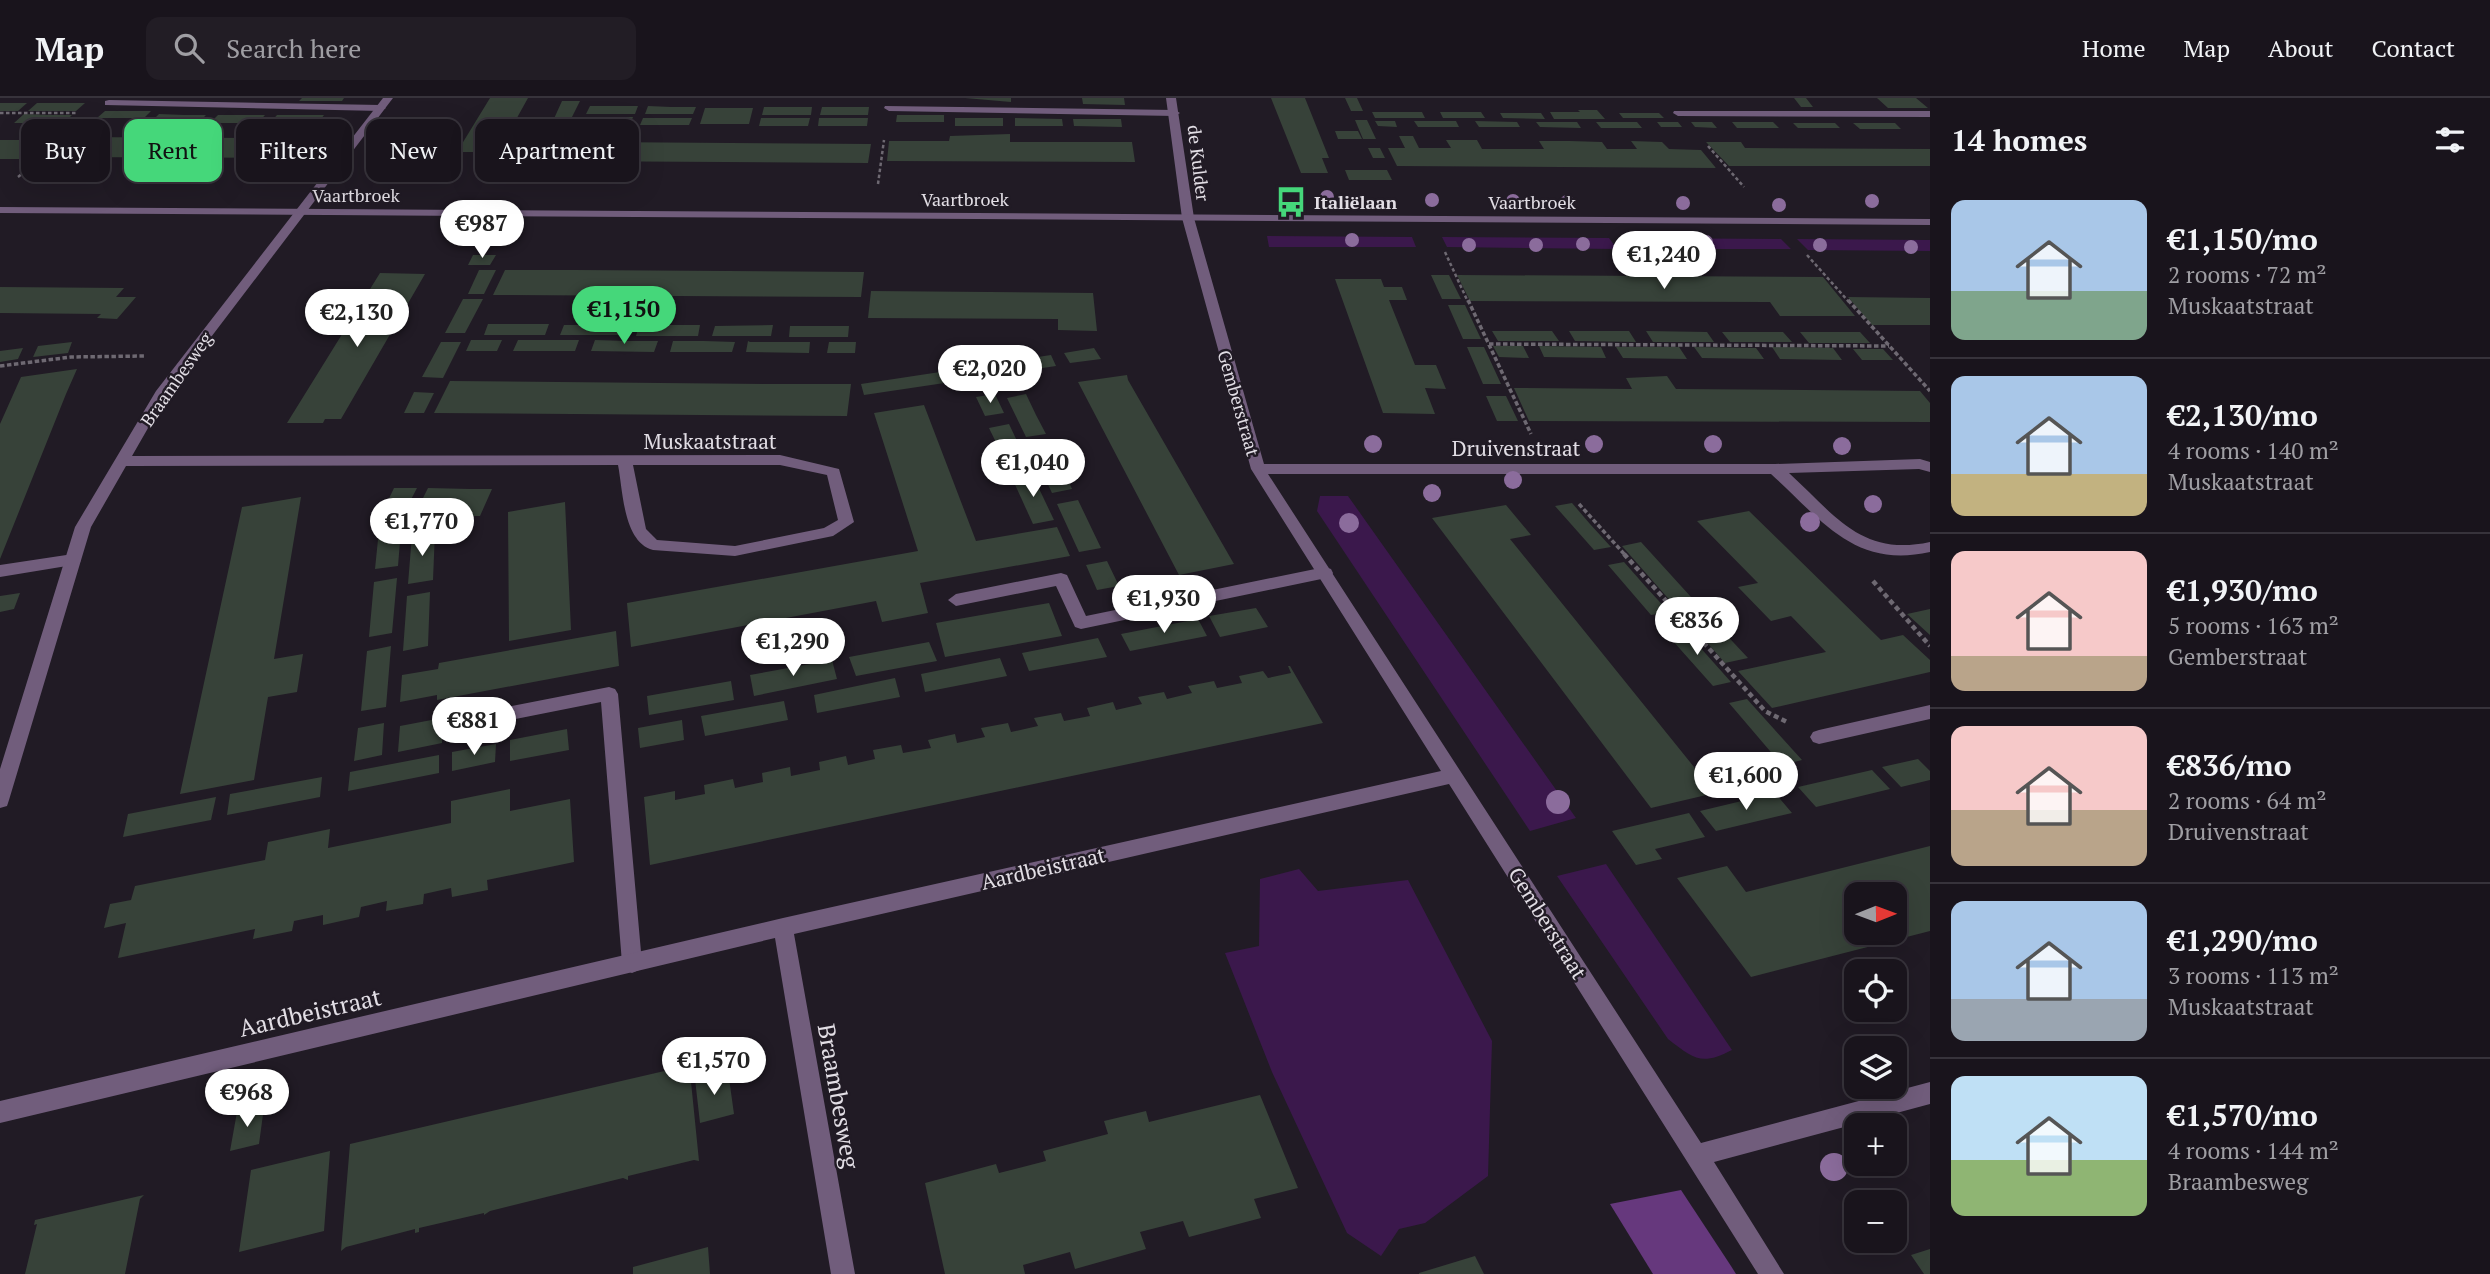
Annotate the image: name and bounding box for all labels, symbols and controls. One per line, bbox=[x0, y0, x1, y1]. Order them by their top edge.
search box bbox=[146, 17, 636, 80]
text: Map bbox=[35, 27, 104, 70]
icon: search bbox=[170, 29, 208, 67]
text: Search here bbox=[226, 31, 361, 65]
text: Home bbox=[2082, 32, 2146, 64]
text: Map bbox=[2184, 32, 2230, 64]
text: About bbox=[2268, 32, 2334, 64]
text: Contact bbox=[2372, 32, 2455, 64]
chip: Buy bbox=[21, 119, 110, 182]
chip: Rent bbox=[124, 119, 222, 182]
chip: Filters bbox=[236, 119, 352, 182]
chip: New bbox=[366, 119, 461, 182]
chip: Apartment bbox=[475, 119, 639, 182]
text: 14 homes bbox=[1951, 120, 2087, 160]
icon: filters bbox=[2431, 121, 2469, 159]
street label: de Kulder bbox=[1182, 123, 1216, 203]
street label: Vaartbroek bbox=[312, 183, 401, 207]
bus stop icon: Italiëlaan bbox=[1274, 185, 1308, 219]
street label: Vaartbroek bbox=[921, 187, 1010, 211]
place label: Italiëlaan bbox=[1314, 190, 1398, 214]
street label: Vaartbroek bbox=[1488, 190, 1577, 214]
pin: €987 bbox=[441, 200, 523, 260]
text: €987 bbox=[456, 207, 508, 238]
text: €1,150/mo bbox=[2168, 219, 2318, 259]
icon: home bbox=[2007, 228, 2091, 312]
pin: €1,240 bbox=[1607, 232, 1721, 291]
text: €1,240 bbox=[1628, 238, 1700, 269]
text: 2 rooms · 72 m² bbox=[2168, 259, 2327, 290]
pin: €1,150 bbox=[567, 286, 681, 346]
pin: €2,130 bbox=[300, 289, 414, 349]
text: Muskaatstraat bbox=[2168, 290, 2314, 321]
text: €1,150 bbox=[588, 293, 660, 324]
text: €2,130 bbox=[321, 296, 393, 327]
street label: Braambesweg bbox=[135, 327, 218, 431]
pin: €2,020 bbox=[933, 345, 1047, 405]
street label: Gemberstraat bbox=[1212, 347, 1266, 459]
text: €2,020 bbox=[954, 352, 1026, 383]
text: €2,130/mo bbox=[2168, 395, 2318, 435]
icon: home bbox=[2007, 404, 2091, 488]
street label: Muskaatstraat bbox=[643, 427, 777, 455]
street label: Druivenstraat bbox=[1452, 434, 1580, 462]
text: 4 rooms · 140 m² bbox=[2168, 435, 2339, 466]
pin: €1,040 bbox=[976, 440, 1090, 499]
text: €1,040 bbox=[997, 446, 1069, 477]
text: Muskaatstraat bbox=[2168, 466, 2314, 497]
pin: €1,770 bbox=[365, 498, 479, 558]
text: €1,770 bbox=[386, 505, 458, 536]
text: €1,930/mo bbox=[2168, 570, 2318, 610]
pin: €1,930 bbox=[1107, 575, 1221, 635]
icon: home bbox=[2007, 579, 2091, 663]
text: €1,930 bbox=[1128, 582, 1200, 613]
pin: €836 bbox=[1656, 598, 1738, 657]
text: €836 bbox=[1671, 604, 1723, 635]
text: 5 rooms · 163 m² bbox=[2168, 610, 2339, 641]
pin: €1,290 bbox=[736, 618, 850, 678]
text: €1,290 bbox=[757, 625, 829, 656]
text: Gemberstraat bbox=[2168, 641, 2307, 672]
pin: €881 bbox=[433, 698, 515, 757]
text: €881 bbox=[448, 704, 500, 735]
text: €836/mo bbox=[2168, 745, 2292, 785]
pin: €1,600 bbox=[1689, 752, 1803, 812]
icon: home bbox=[2007, 754, 2091, 838]
text: €1,600 bbox=[1710, 759, 1782, 790]
text: 2 rooms · 64 m² bbox=[2168, 785, 2327, 816]
text: Druivenstraat bbox=[2168, 816, 2309, 847]
street label: Aardbeistraat bbox=[978, 840, 1108, 896]
street label: Gemberstraat bbox=[1502, 862, 1594, 985]
north arrow bbox=[1844, 882, 1908, 945]
map controls bbox=[1844, 882, 1907, 1253]
text: €1,290/mo bbox=[2168, 920, 2318, 960]
icon: home bbox=[2007, 929, 2091, 1013]
button: locate bbox=[1844, 959, 1907, 1022]
text: 3 rooms · 113 m² bbox=[2168, 960, 2339, 991]
street label: Aardbeistraat bbox=[236, 980, 384, 1044]
text: Muskaatstraat bbox=[2168, 991, 2314, 1022]
street label: Braambesweg bbox=[811, 1021, 868, 1171]
button: layers bbox=[1844, 1036, 1907, 1099]
pin: €1,570 bbox=[657, 1038, 771, 1097]
text: €1,570 bbox=[678, 1044, 750, 1075]
pin: €968 bbox=[206, 1070, 288, 1129]
text: €968 bbox=[221, 1076, 273, 1107]
text: €1,570/mo bbox=[2168, 1095, 2318, 1135]
icon: home bbox=[2007, 1104, 2091, 1188]
button: + bbox=[1844, 1113, 1907, 1176]
text: 4 rooms · 144 m² bbox=[2168, 1135, 2339, 1166]
text: Braambesweg bbox=[2168, 1166, 2308, 1197]
button: − bbox=[1844, 1190, 1907, 1253]

